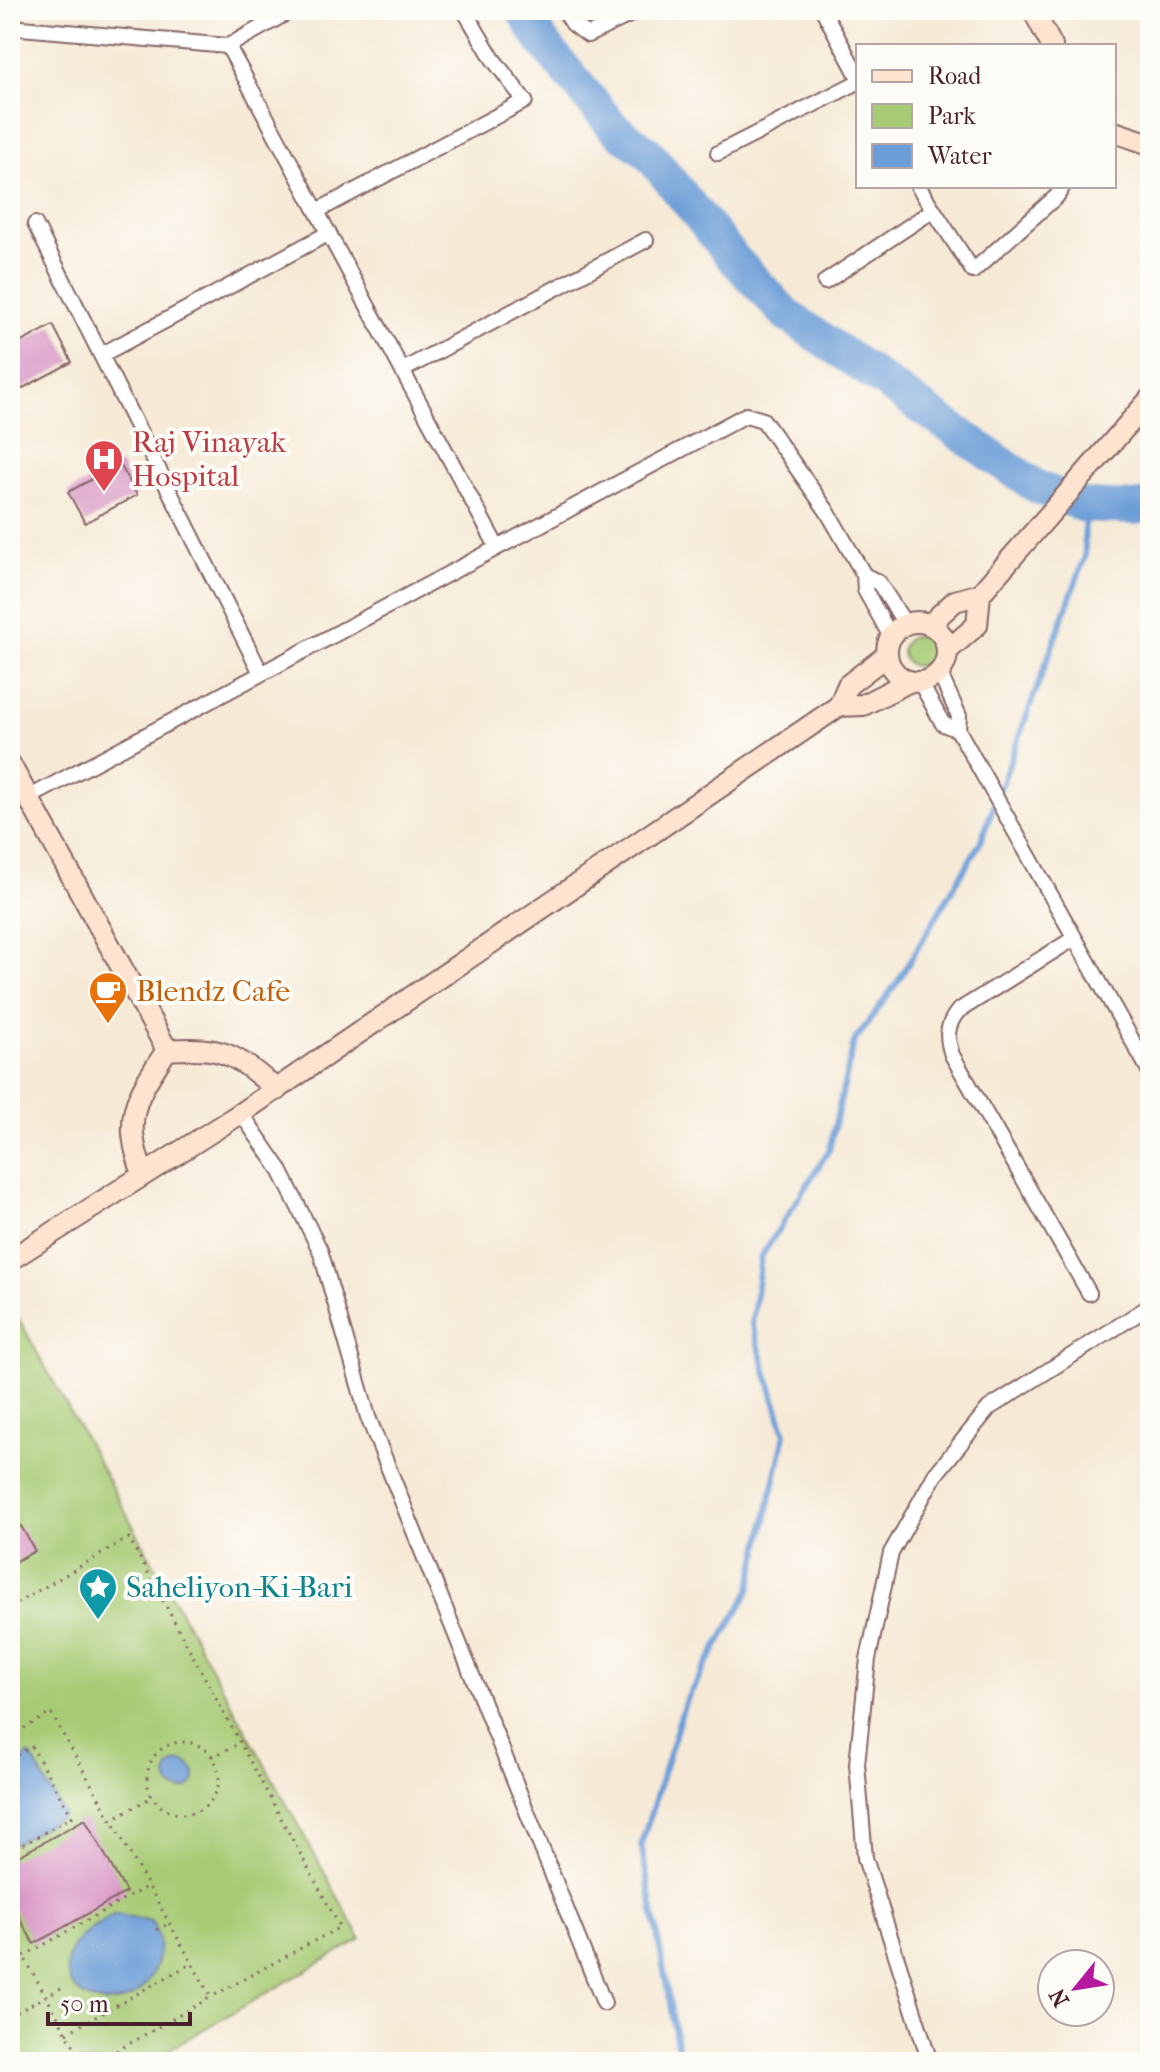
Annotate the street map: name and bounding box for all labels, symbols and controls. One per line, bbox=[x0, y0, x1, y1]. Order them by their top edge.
legend bbox=[856, 44, 1116, 188]
text: Road bbox=[928, 62, 982, 90]
text: Park bbox=[928, 102, 976, 130]
text: Water bbox=[927, 142, 992, 170]
place label: Raj Vinayak Hospital bbox=[132, 425, 287, 494]
hospital icon: Raj Vinayak Hospital bbox=[83, 438, 125, 493]
cafe icon: Blendz Cafe bbox=[87, 970, 129, 1025]
place label: Blendz Cafe bbox=[136, 974, 290, 1009]
place icon: Saheliyon-Ki-Bari bbox=[77, 1566, 119, 1621]
place label: Saheliyon-Ki-Bari bbox=[126, 1570, 353, 1605]
north arrow bbox=[1036, 1948, 1116, 2028]
scale bar bbox=[48, 1976, 190, 2026]
text: N bbox=[1044, 1984, 1075, 2011]
text: 50 m bbox=[60, 1990, 109, 2018]

